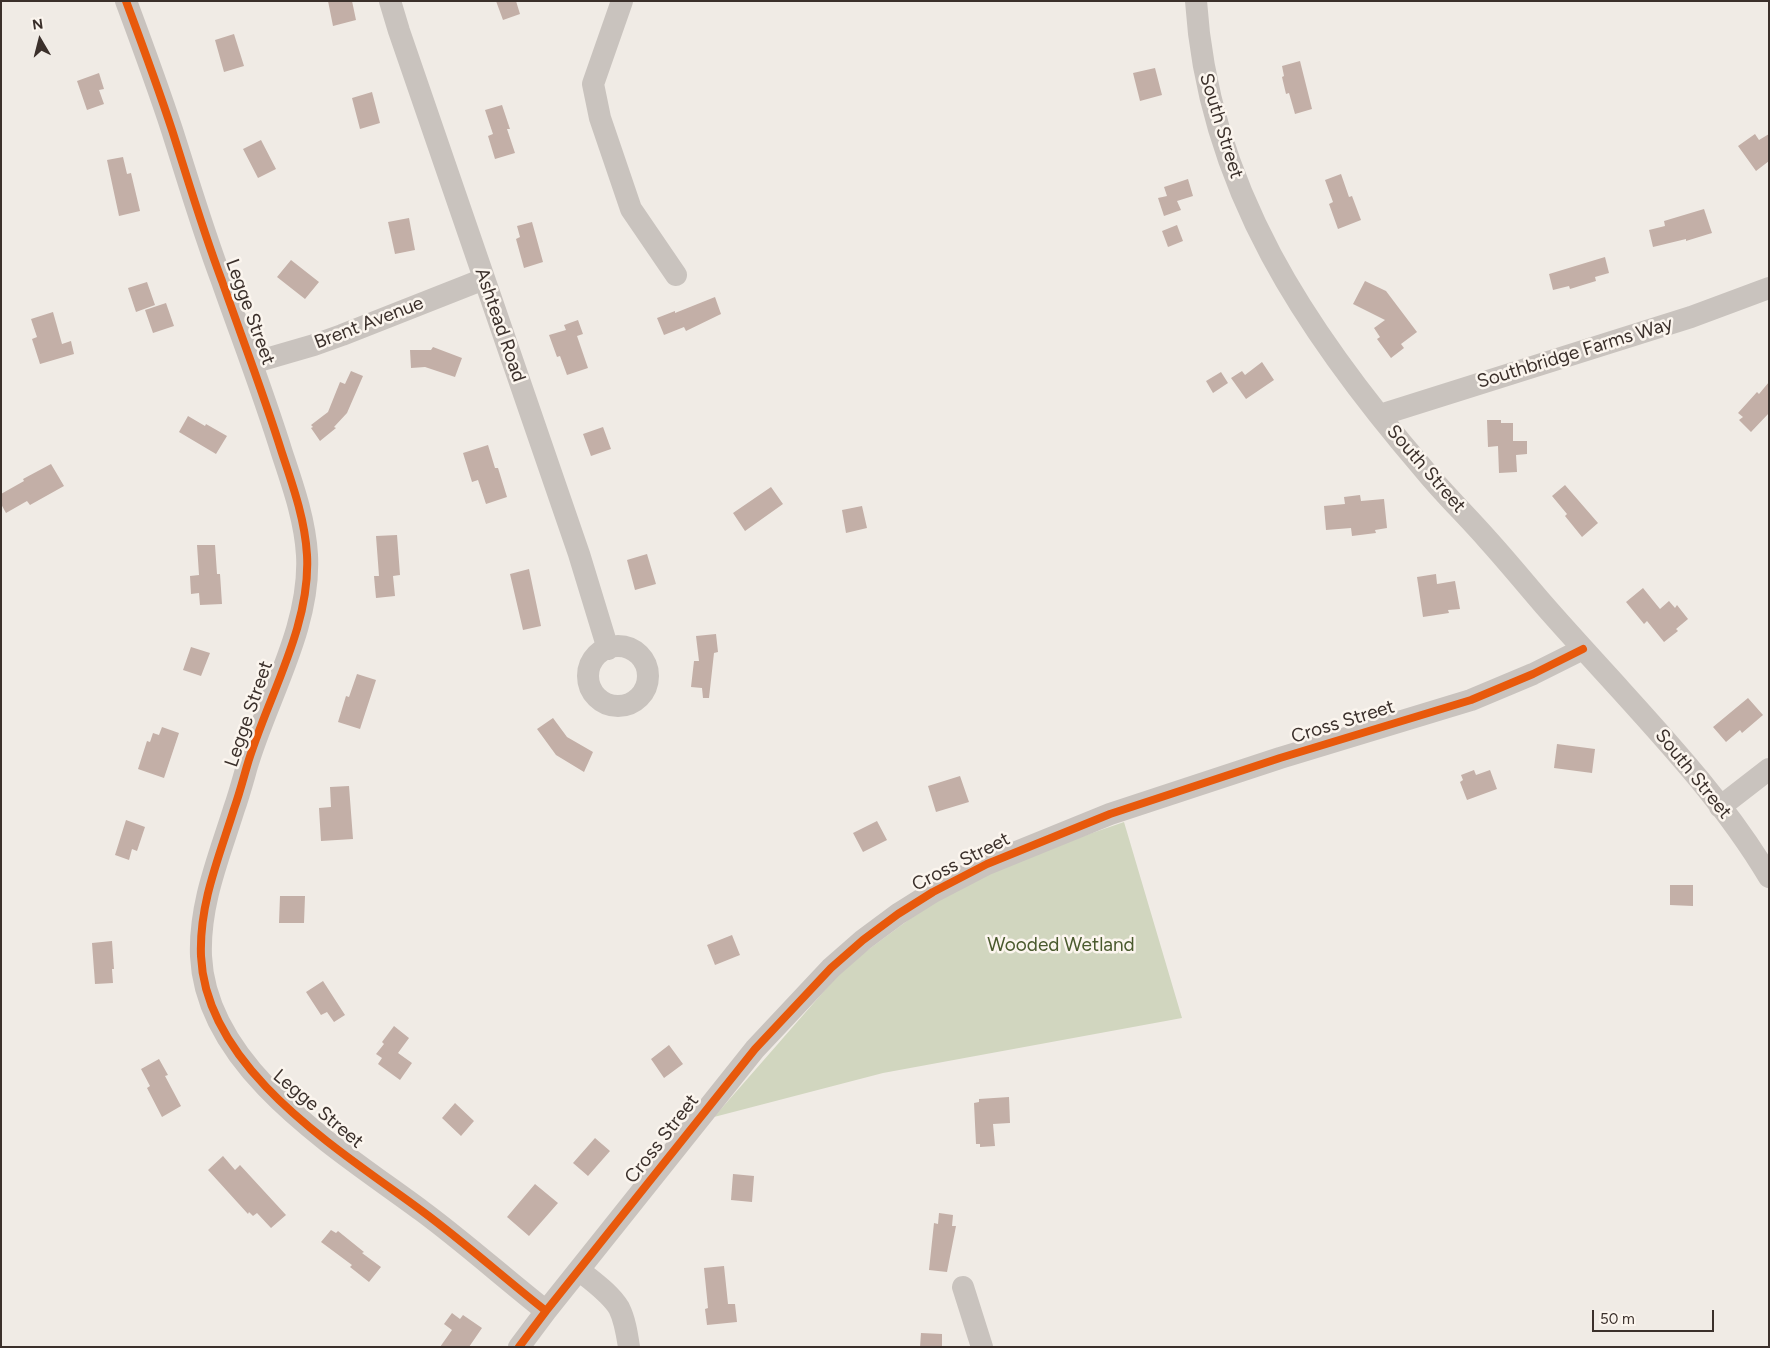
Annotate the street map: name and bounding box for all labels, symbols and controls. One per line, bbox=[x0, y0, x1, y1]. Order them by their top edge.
north arrow bbox=[15, 15, 65, 65]
text: N bbox=[31, 15, 44, 34]
street label: South Street bbox=[1194, 71, 1248, 181]
street label: Legge Street bbox=[220, 256, 280, 368]
street label: Ashtead Road bbox=[470, 265, 530, 385]
street label: Brent Avenue bbox=[311, 292, 427, 354]
street label: Southbridge Farms Way bbox=[1474, 312, 1676, 394]
street label: South Street bbox=[1382, 420, 1470, 518]
street label: Legge Street bbox=[220, 658, 278, 770]
street label: Cross Street bbox=[1289, 695, 1397, 749]
street label: South Street bbox=[1650, 724, 1736, 824]
street label: Cross Street bbox=[908, 828, 1014, 896]
park label: Wooded Wetland bbox=[987, 934, 1135, 956]
street label: Legge Street bbox=[268, 1065, 368, 1153]
street label: Cross Street bbox=[620, 1090, 704, 1188]
scale bar bbox=[1595, 1300, 1718, 1332]
text: 50 m bbox=[1600, 1310, 1635, 1328]

